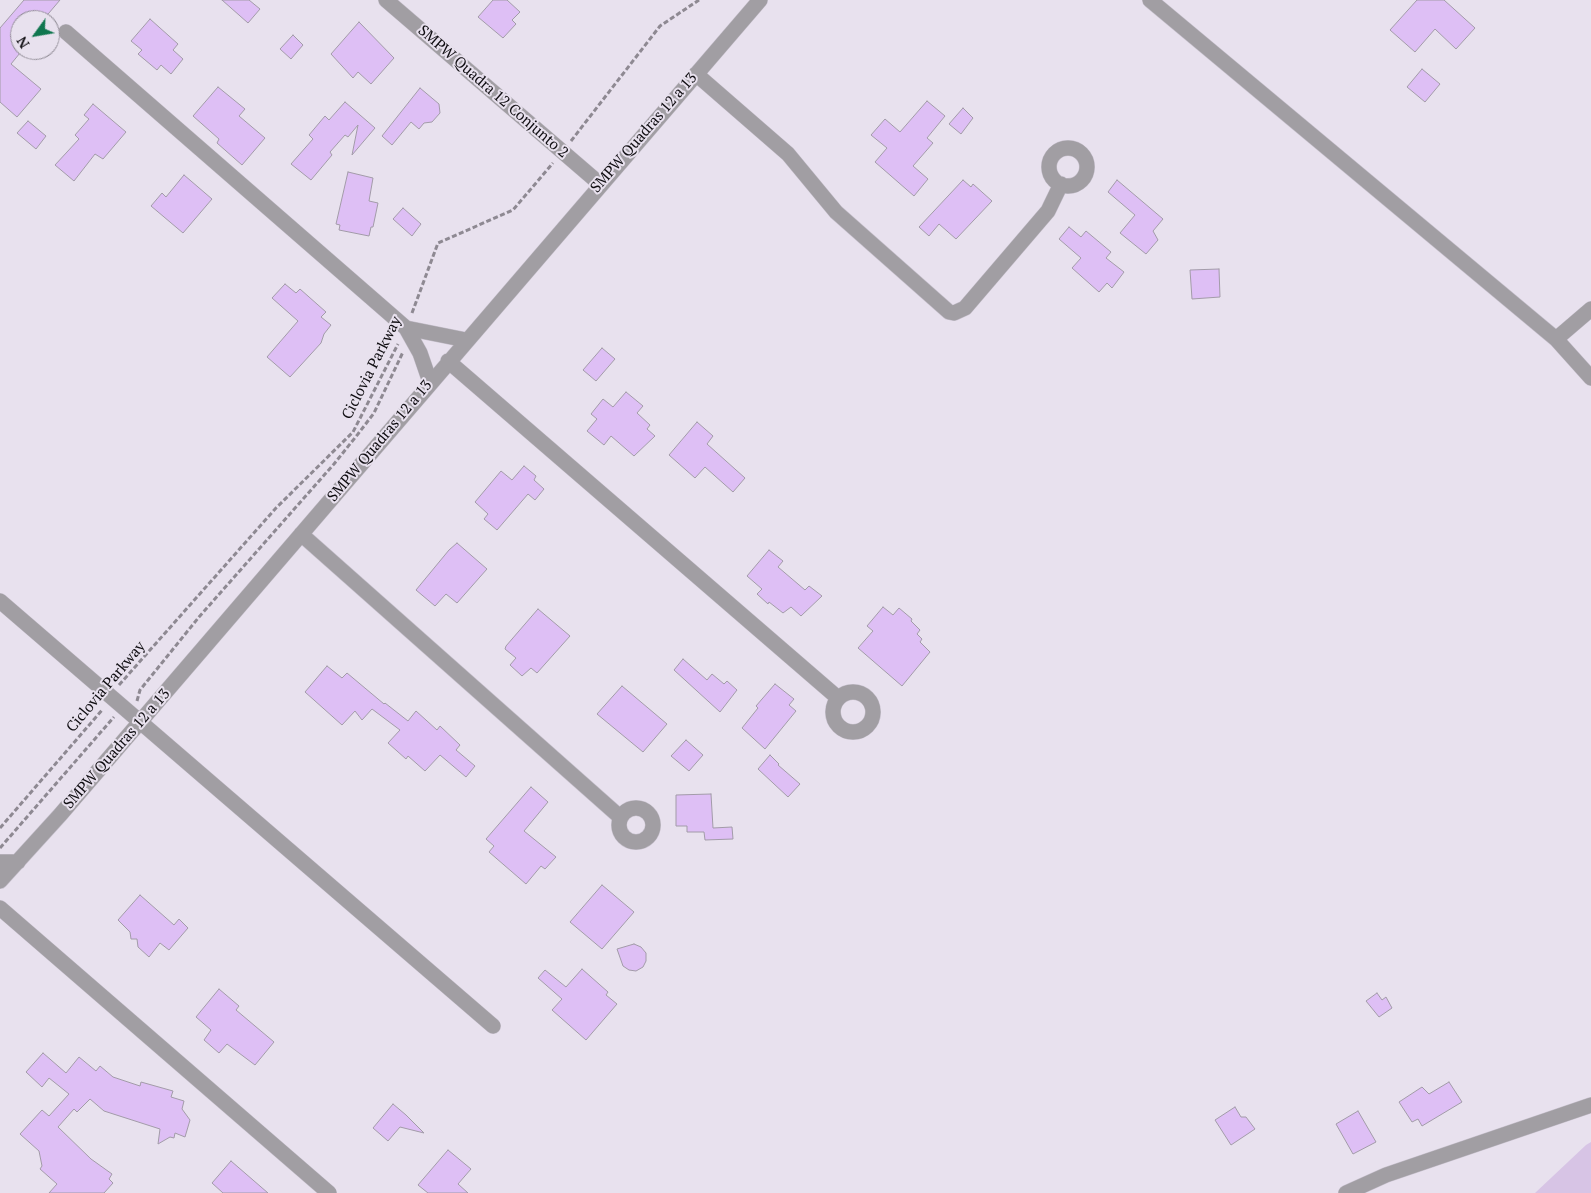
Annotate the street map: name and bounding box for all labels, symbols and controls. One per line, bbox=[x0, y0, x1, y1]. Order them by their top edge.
north arrow bbox=[10, 10, 60, 60]
street label: SMPW Quadra 12 Conjunto 2 bbox=[414, 22, 572, 162]
text: N bbox=[12, 33, 34, 52]
street label: SMPW Quadras 12 a 13 bbox=[587, 69, 701, 197]
street label: Ciclovia Parkway bbox=[338, 314, 406, 422]
street label: SMPW Quadras 12 a 13 bbox=[324, 377, 436, 505]
street label: Ciclovia Parkway bbox=[63, 638, 149, 736]
street label: SMPW Quadras 12 a 13 bbox=[60, 685, 174, 813]

